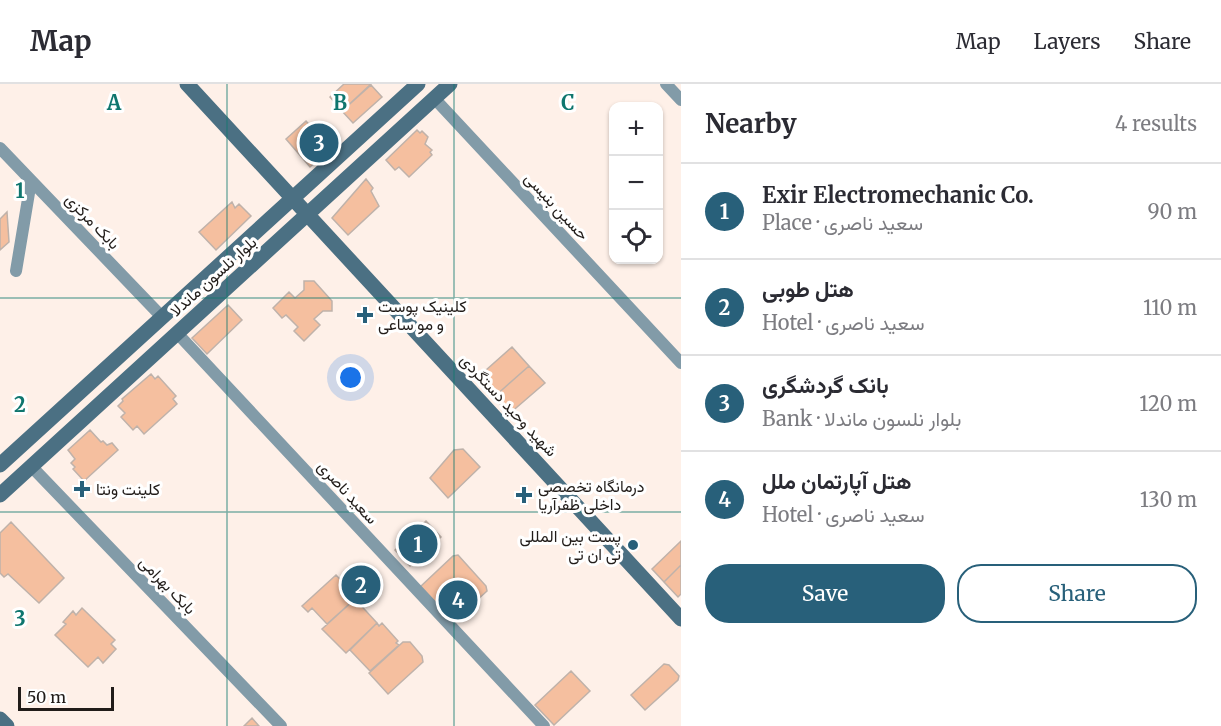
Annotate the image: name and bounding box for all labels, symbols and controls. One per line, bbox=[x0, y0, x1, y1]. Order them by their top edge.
text: Map bbox=[30, 23, 92, 59]
text: Map bbox=[956, 28, 1001, 55]
text: Layers bbox=[1034, 28, 1101, 55]
text: Share bbox=[1134, 28, 1191, 55]
text: A bbox=[106, 90, 122, 115]
text: B bbox=[333, 90, 347, 115]
text: C bbox=[561, 90, 575, 115]
map controls bbox=[609, 102, 663, 264]
button: + bbox=[609, 102, 663, 156]
text: Nearby bbox=[705, 107, 797, 140]
text: 4 results bbox=[1115, 111, 1197, 136]
pin: 3 bbox=[300, 120, 338, 166]
button: − bbox=[609, 156, 663, 210]
street label: حسین بنیسی bbox=[520, 168, 594, 245]
text: 1 bbox=[15, 178, 25, 203]
text: Exir Electromechanic Co. bbox=[762, 181, 1034, 209]
street label: بابک مرکزی bbox=[61, 189, 125, 254]
text: 1 bbox=[720, 199, 729, 224]
text: 90 m bbox=[1147, 199, 1197, 224]
button: locate bbox=[609, 210, 663, 264]
text: Place · سعید ناصری bbox=[762, 210, 923, 235]
street label: بلوار نلسون ماندلا bbox=[166, 232, 261, 321]
text: هتل طوبی bbox=[762, 275, 854, 303]
text: 2 bbox=[719, 295, 730, 320]
text: 110 m bbox=[1143, 295, 1197, 320]
place label: کلینیک پوست و مو ساعی bbox=[378, 296, 467, 335]
marker: کلینیک پوست و مو ساعی bbox=[356, 306, 374, 324]
text: Hotel · سعید ناصری bbox=[762, 310, 925, 335]
street label: شهید وحید دستگردی bbox=[456, 350, 562, 461]
your location bbox=[336, 363, 365, 392]
text: بانک گردشگری bbox=[762, 371, 889, 399]
text: 3 bbox=[719, 391, 730, 416]
text: 120 m bbox=[1139, 391, 1197, 416]
text: 2 bbox=[14, 392, 26, 417]
text: Bank · بلوار نلسون ماندلا bbox=[762, 406, 961, 431]
street label: سعید ناصری bbox=[313, 456, 382, 529]
text: هتل آپارتمان ملل bbox=[762, 467, 911, 495]
place label: درمانگاه تخصصی داخلی ظفرآریا bbox=[538, 476, 644, 515]
place label: کلینت ونتا bbox=[96, 479, 160, 500]
marker: کلینت ونتا bbox=[73, 480, 91, 498]
marker: درمانگاه تخصصی داخلی ظفرآریا bbox=[515, 486, 533, 504]
text: 4 bbox=[718, 487, 731, 512]
text: 130 m bbox=[1140, 487, 1197, 512]
text: Hotel · سعید ناصری bbox=[762, 502, 925, 527]
pin: 1 bbox=[398, 522, 438, 566]
place label: پست بین المللی تی ان تی bbox=[519, 526, 621, 565]
marker: پست بین المللی تی ان تی bbox=[626, 538, 640, 552]
street label: بابک بهرامی bbox=[135, 552, 201, 619]
pin: 2 bbox=[342, 562, 380, 608]
button: Save bbox=[705, 564, 945, 623]
button: Share bbox=[957, 564, 1197, 623]
pin: 4 bbox=[438, 578, 478, 622]
text: 3 bbox=[14, 606, 26, 631]
scale bar bbox=[18, 684, 114, 712]
text: 50 m bbox=[27, 687, 66, 707]

